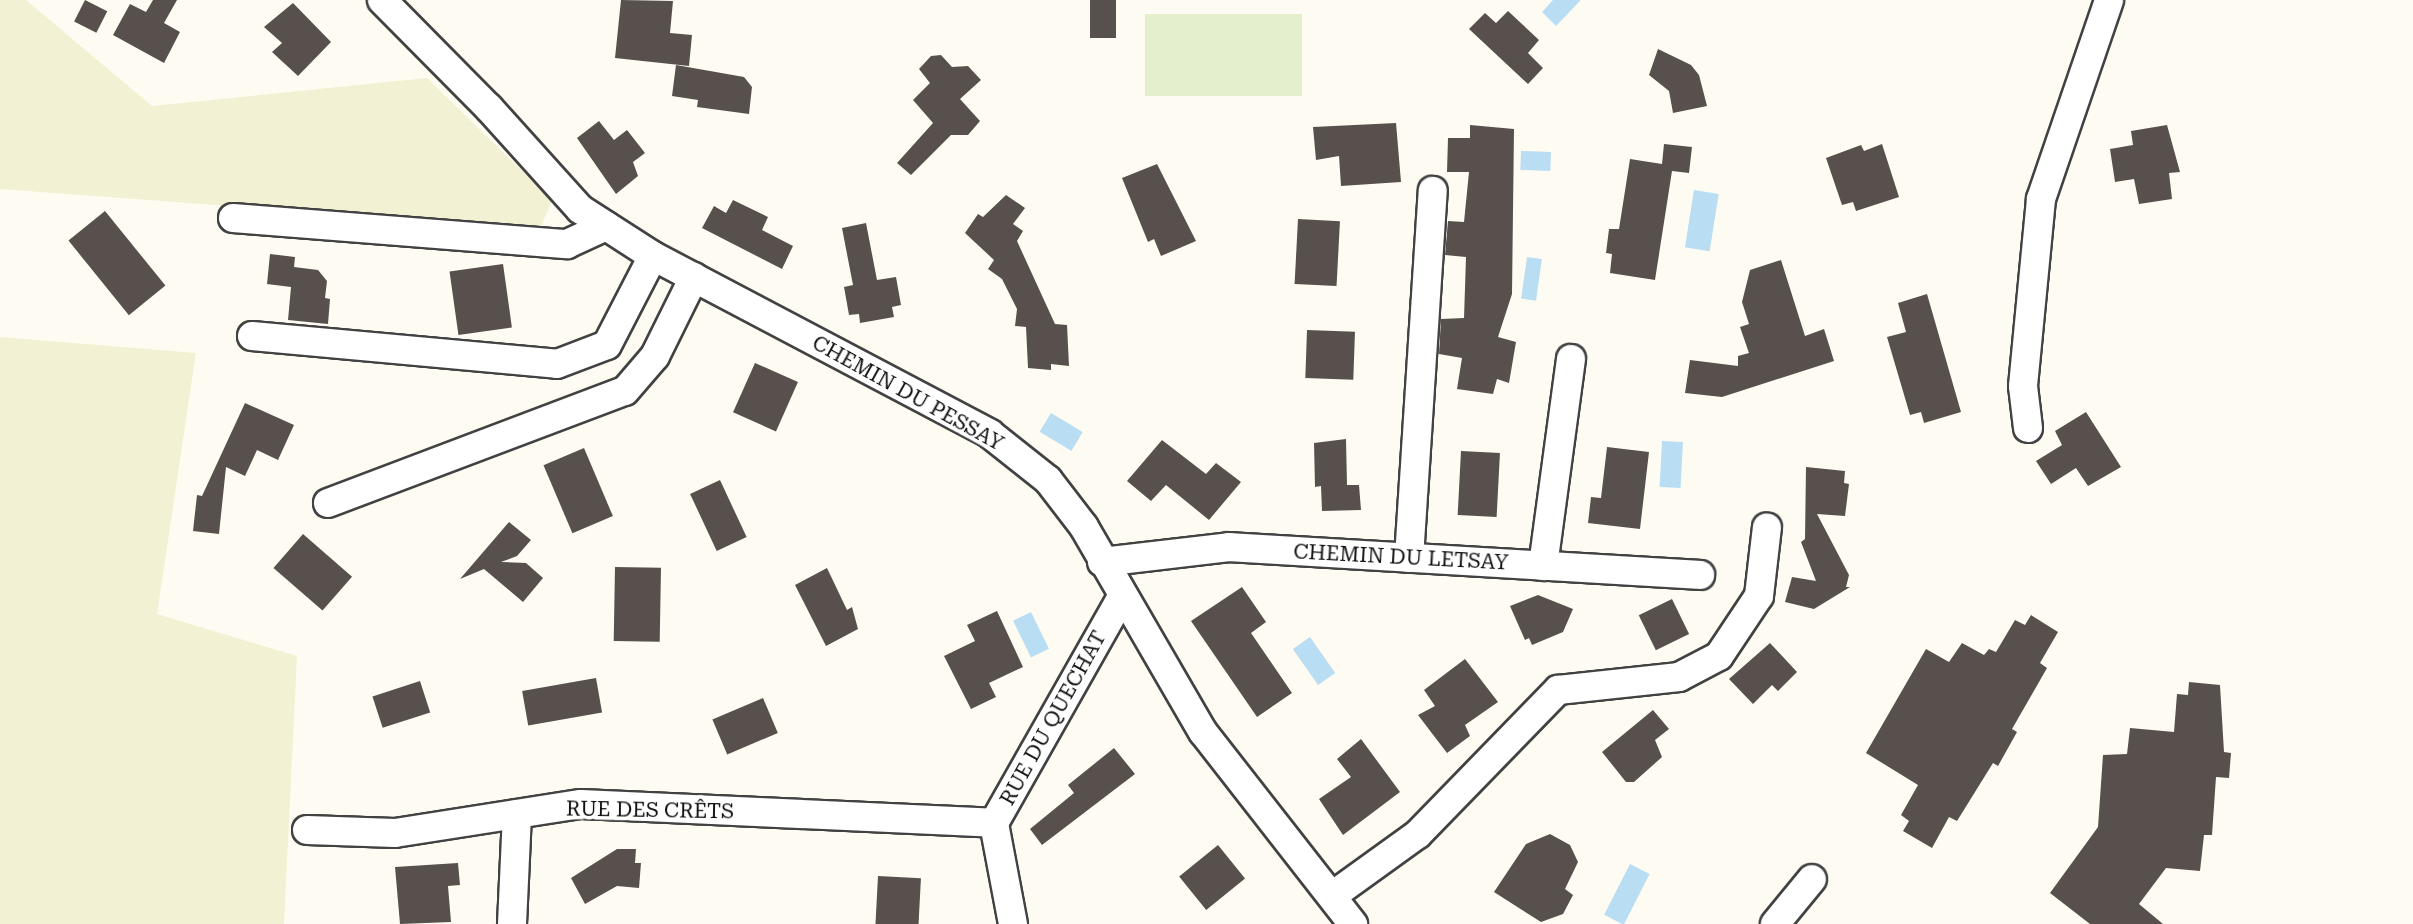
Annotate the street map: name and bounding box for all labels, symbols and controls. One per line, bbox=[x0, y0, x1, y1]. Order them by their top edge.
street label: CHEMIN DU PESSAY bbox=[808, 330, 1008, 456]
street label: CHEMIN DU LETSAY bbox=[1293, 539, 1509, 575]
street label: RUE DU QUECHAT bbox=[995, 626, 1111, 810]
street label: RUE DES CRÊTS bbox=[566, 796, 734, 824]

